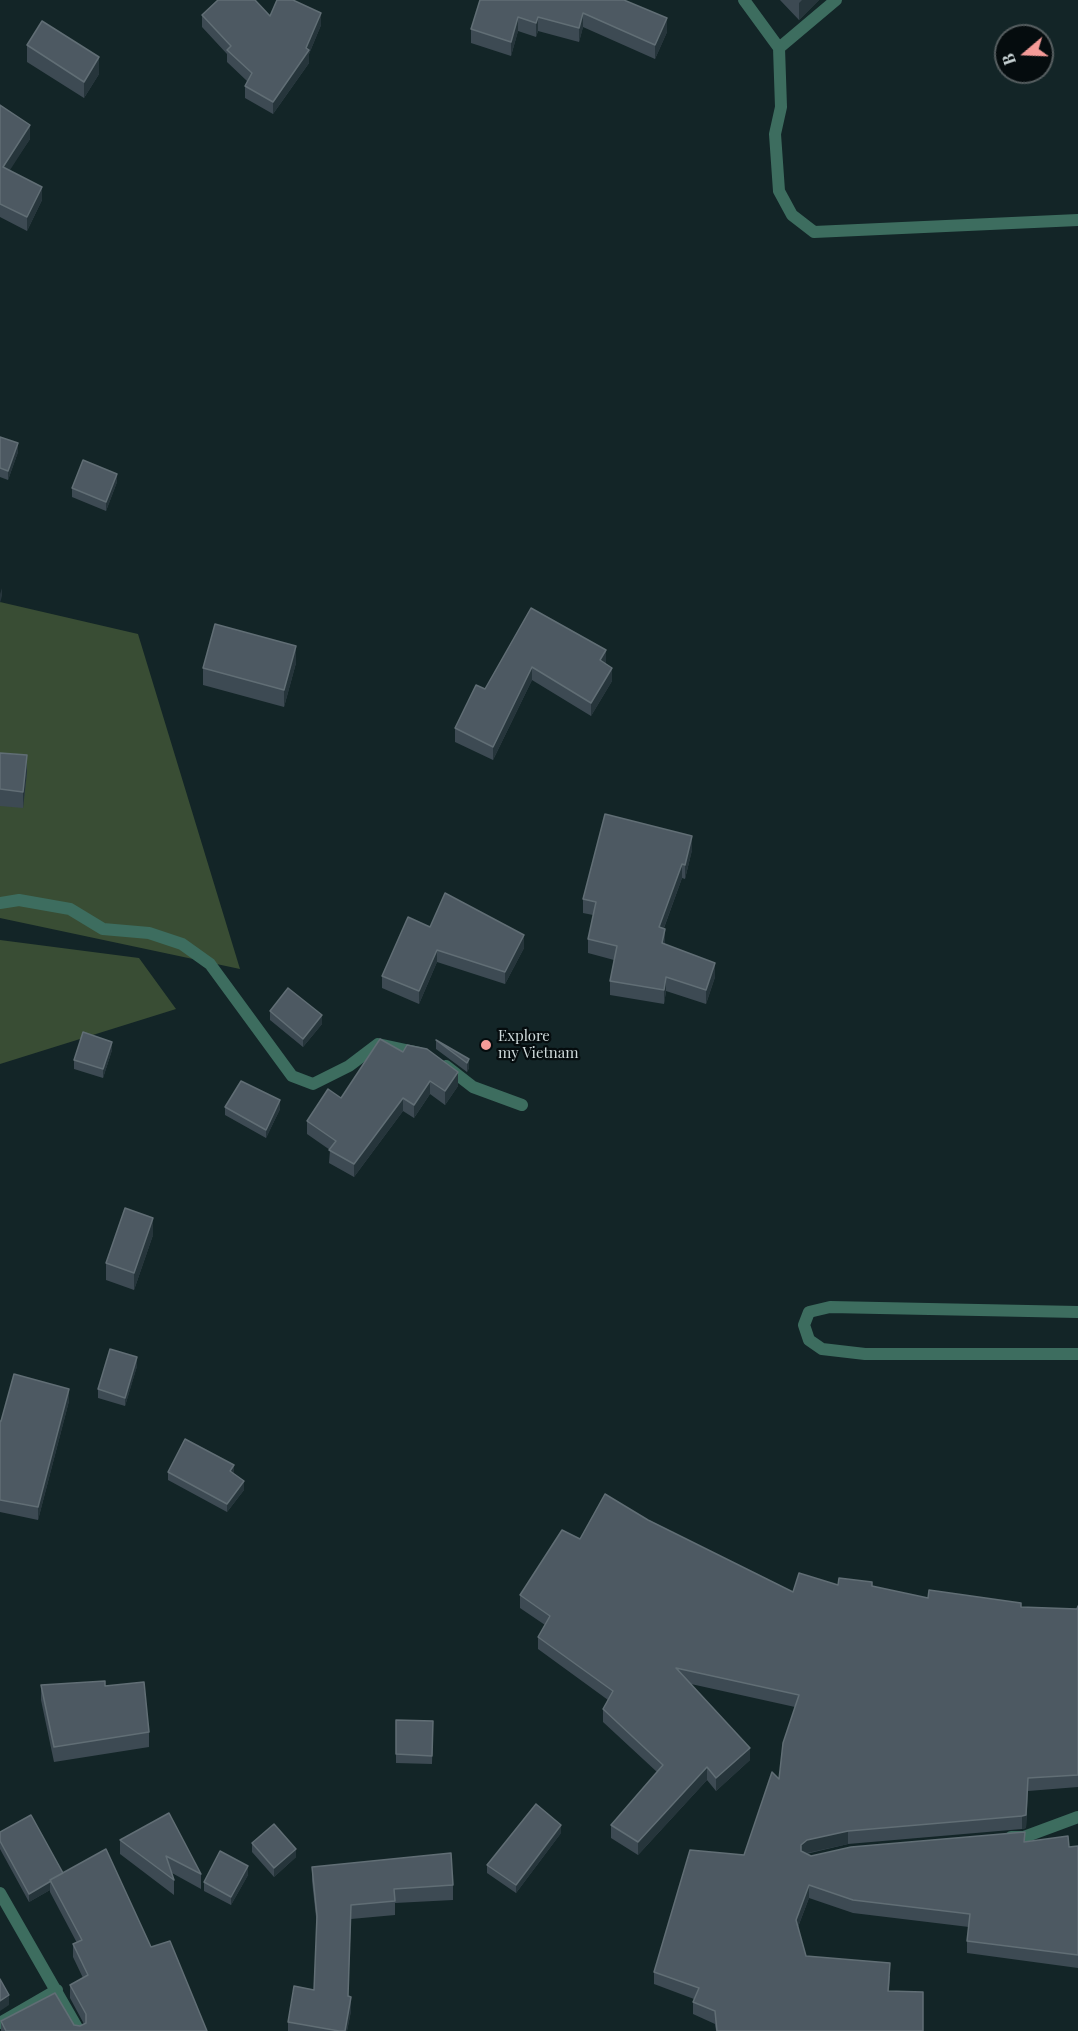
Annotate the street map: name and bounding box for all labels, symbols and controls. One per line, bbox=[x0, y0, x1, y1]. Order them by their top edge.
north arrow bbox=[994, 24, 1054, 84]
text: B bbox=[997, 51, 1020, 68]
place label: Explore my Vietnam bbox=[498, 1027, 579, 1062]
marker: Explore my Vietnam bbox=[479, 1038, 493, 1052]

